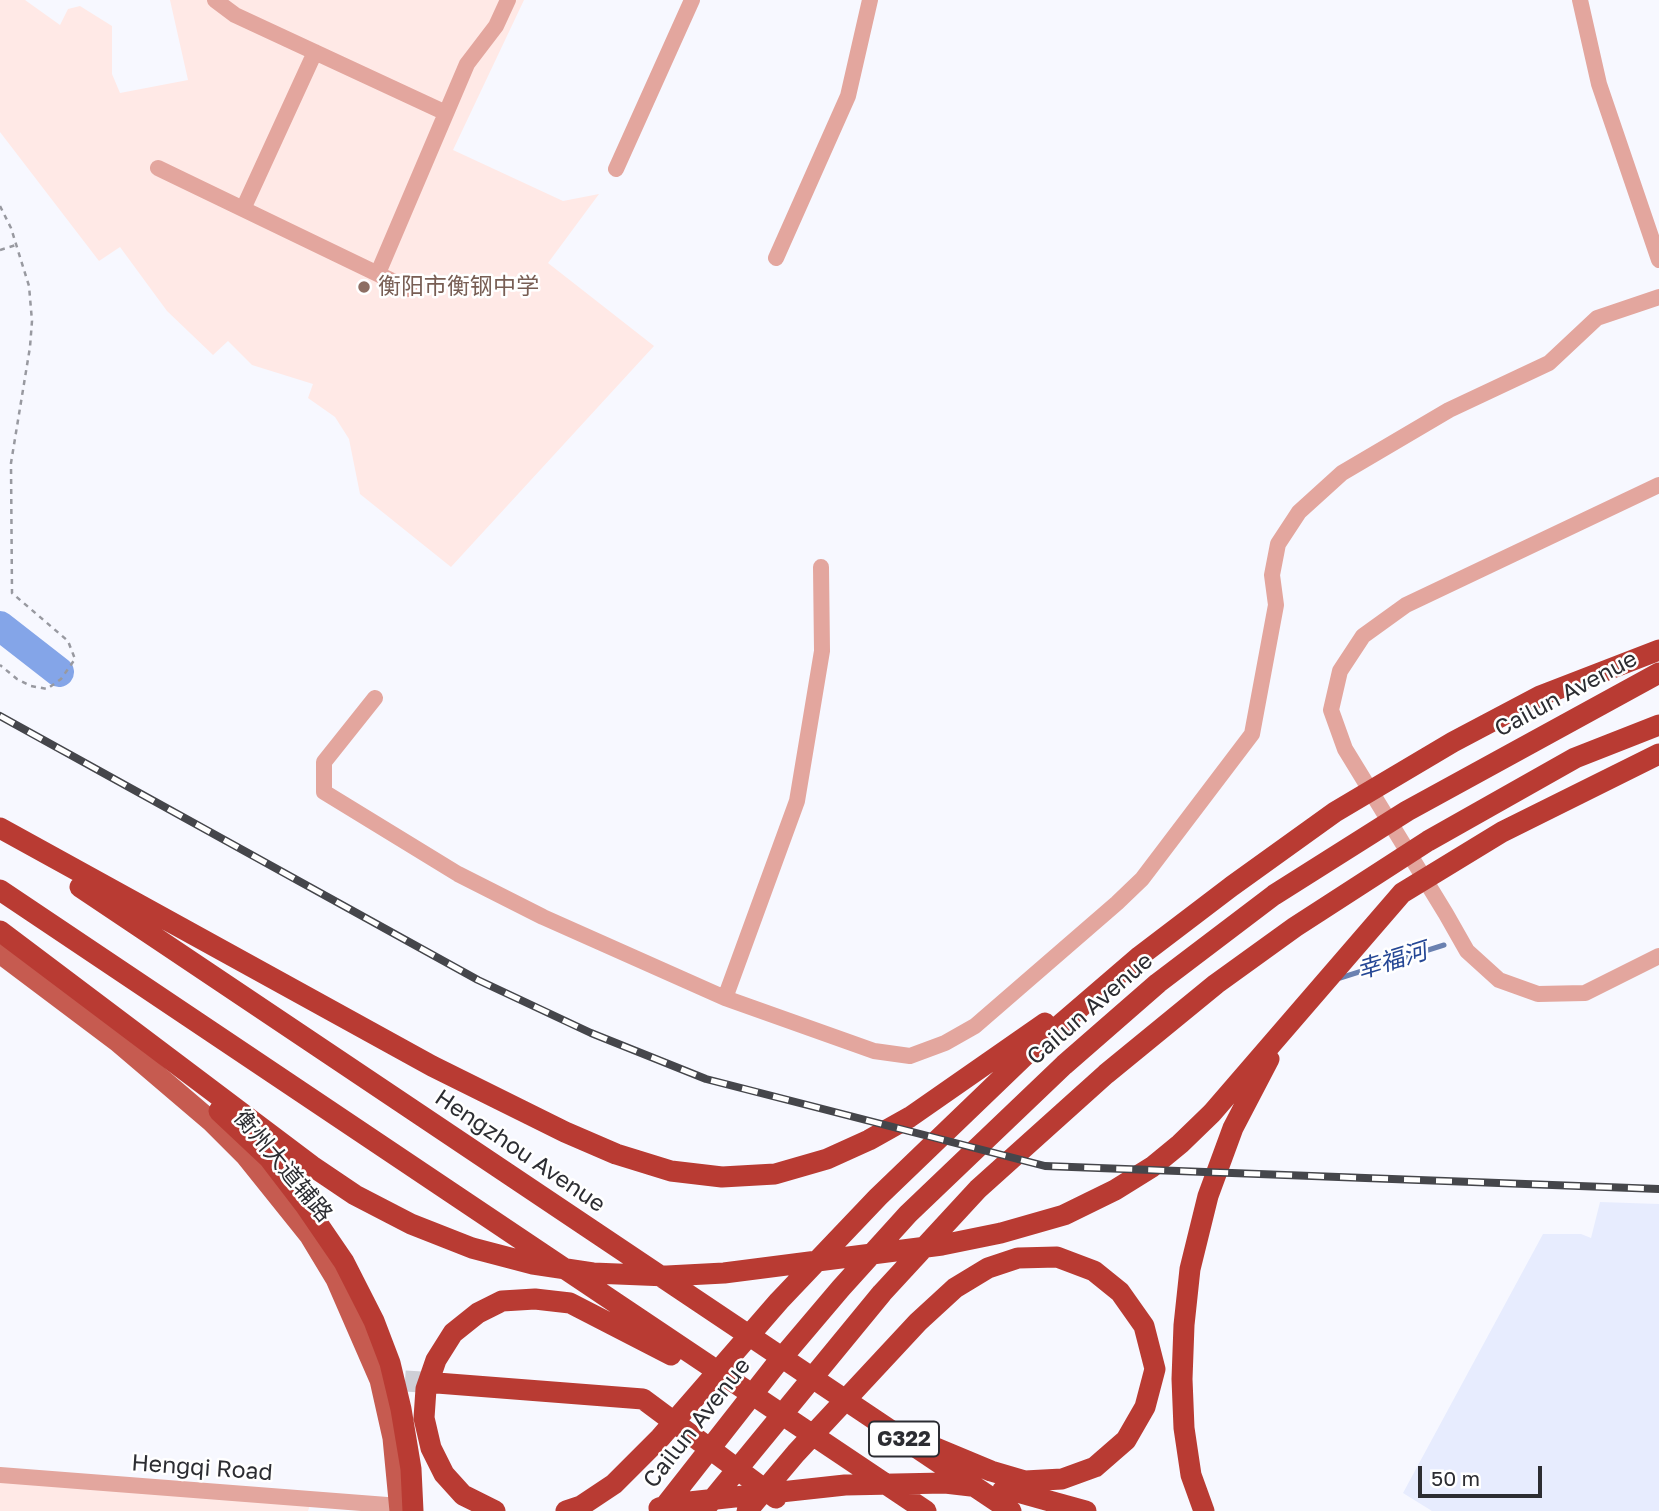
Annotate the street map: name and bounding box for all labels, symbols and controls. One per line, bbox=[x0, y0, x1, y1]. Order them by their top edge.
place label: 衡阳市衡钢中学 bbox=[378, 273, 539, 301]
marker: 衡阳市衡钢中学 bbox=[356, 279, 372, 295]
street label: Cailun Avenue bbox=[1490, 645, 1642, 743]
water label: 幸福河 bbox=[1353, 937, 1431, 985]
street label: Cailun Avenue bbox=[1022, 947, 1158, 1071]
street label: Hengzhou Avenue bbox=[430, 1084, 610, 1218]
street label: 衡州大道辅路 bbox=[228, 1104, 338, 1228]
street label: Cailun Avenue bbox=[638, 1353, 756, 1493]
road number: G322 bbox=[869, 1422, 939, 1456]
street label: Hengqi Road bbox=[130, 1449, 274, 1487]
scale bar bbox=[1421, 1452, 1545, 1496]
text: 50 m bbox=[1431, 1465, 1480, 1491]

